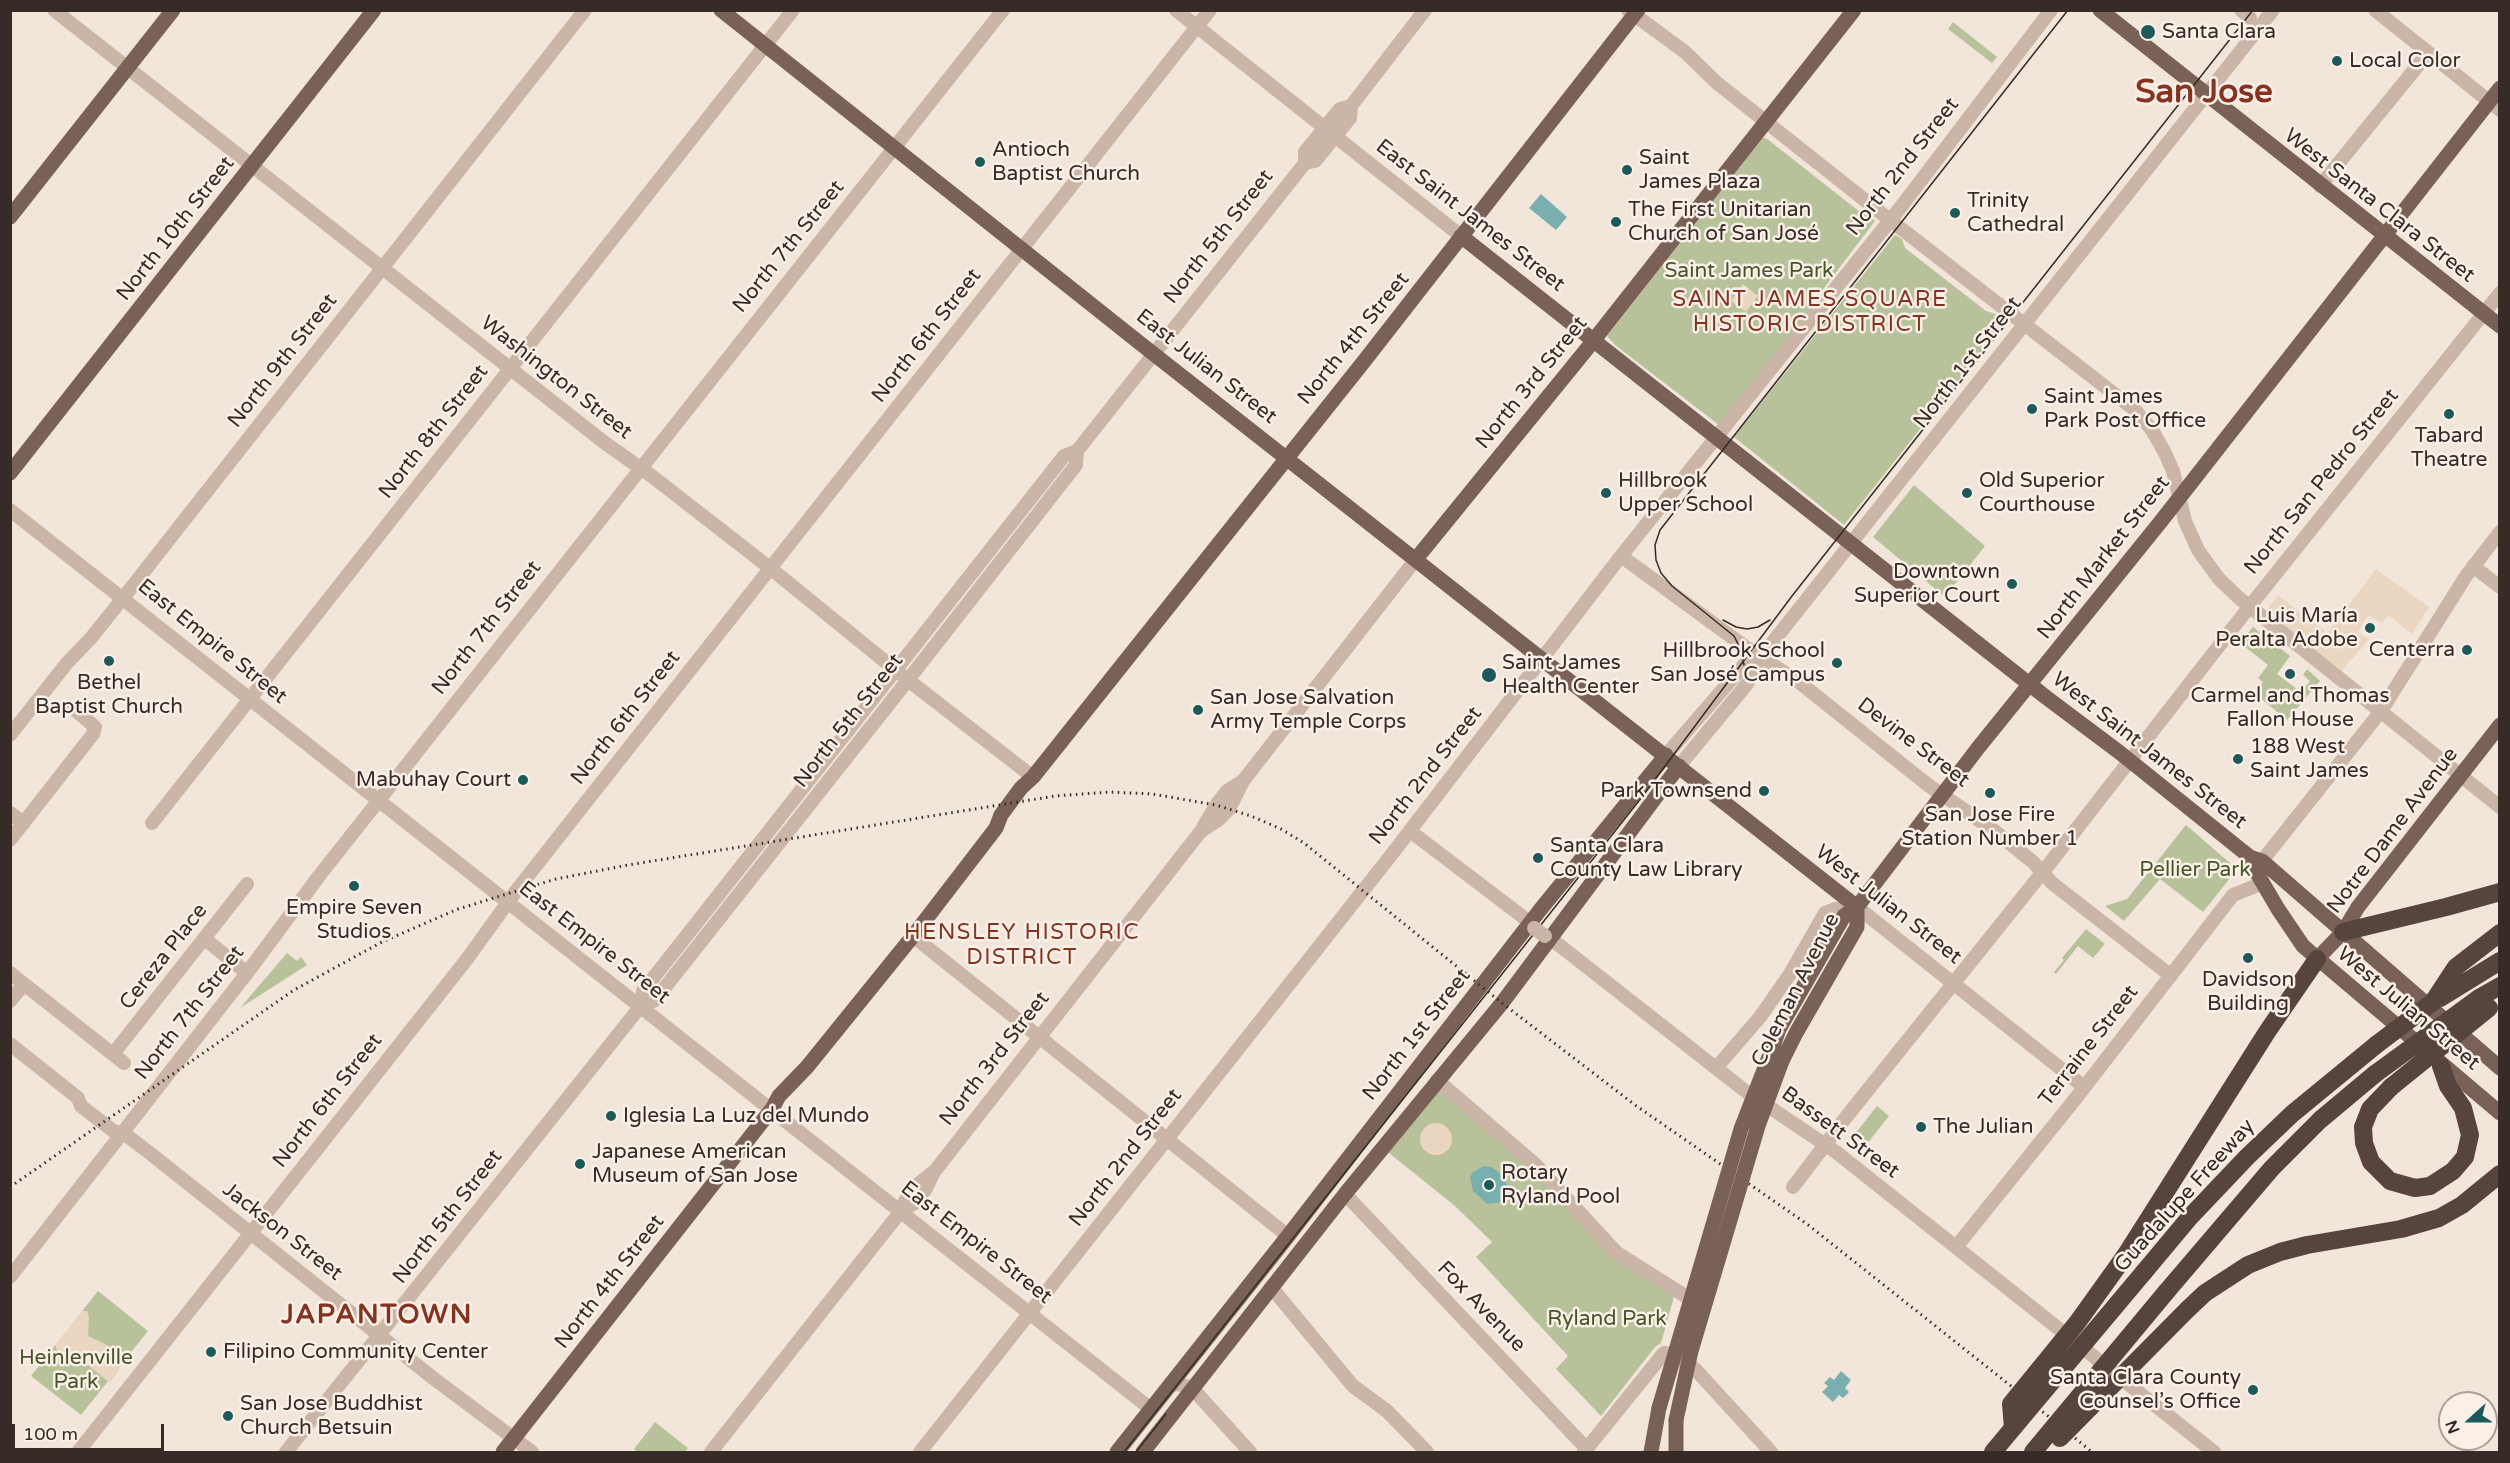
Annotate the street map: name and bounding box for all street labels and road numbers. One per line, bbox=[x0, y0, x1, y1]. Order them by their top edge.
street label: North 2nd Street bbox=[1841, 93, 1965, 241]
street label: West Santa Clara Street bbox=[2279, 124, 2479, 288]
street label: East Saint James Street bbox=[1371, 134, 1569, 298]
street label: North 10th Street bbox=[112, 152, 240, 306]
street label: North 5th Street bbox=[1159, 165, 1279, 309]
street label: North 7th Street bbox=[728, 176, 850, 318]
street label: North 6th Street bbox=[867, 264, 987, 408]
street label: North 4th Street bbox=[1293, 268, 1415, 410]
street label: North 9th Street bbox=[223, 289, 343, 433]
street label: North 1st Street bbox=[1909, 292, 2027, 434]
street label: East Julian Street bbox=[1131, 304, 1281, 430]
street label: Washington Street bbox=[475, 311, 637, 445]
street label: North 3rd Street bbox=[1471, 312, 1593, 454]
street label: North 8th Street bbox=[374, 360, 494, 504]
street label: North San Pedro Street bbox=[2239, 384, 2405, 580]
street label: North Market Street bbox=[2032, 471, 2176, 645]
street label: North 7th Street bbox=[427, 556, 547, 700]
street label: East Empire Street bbox=[132, 574, 292, 710]
street label: North 6th Street bbox=[566, 646, 686, 790]
street label: North 5th Street bbox=[789, 649, 909, 793]
street label: West Saint James Street bbox=[2047, 667, 2251, 835]
street label: Devine Street bbox=[1852, 693, 1974, 793]
street label: North 2nd Street bbox=[1364, 702, 1488, 850]
street label: Notre Dame Avenue bbox=[2322, 743, 2464, 919]
street label: West Julian Street bbox=[1810, 840, 1966, 970]
street label: East Empire Street bbox=[513, 876, 675, 1010]
street label: Cereza Place bbox=[115, 899, 213, 1015]
street label: Coleman Avenue bbox=[1746, 909, 1846, 1071]
street label: North 7th Street bbox=[130, 941, 250, 1085]
street label: West Julian Street bbox=[2331, 942, 2485, 1076]
street label: North 1st Street bbox=[1358, 964, 1476, 1106]
street label: Terraine Street bbox=[2034, 980, 2144, 1112]
street label: North 3rd Street bbox=[935, 987, 1055, 1131]
street label: North 6th Street bbox=[268, 1029, 388, 1173]
street label: Bassett Street bbox=[1776, 1082, 1904, 1184]
street label: North 2nd Street bbox=[1064, 1084, 1188, 1232]
street label: Guadalupe Freeway bbox=[2110, 1114, 2260, 1278]
street label: North 5th Street bbox=[388, 1145, 508, 1289]
street label: East Empire Street bbox=[895, 1176, 1057, 1310]
street label: Jackson Street bbox=[217, 1177, 347, 1287]
street label: North 4th Street bbox=[550, 1210, 670, 1354]
street label: Fox Avenue bbox=[1432, 1256, 1530, 1358]

